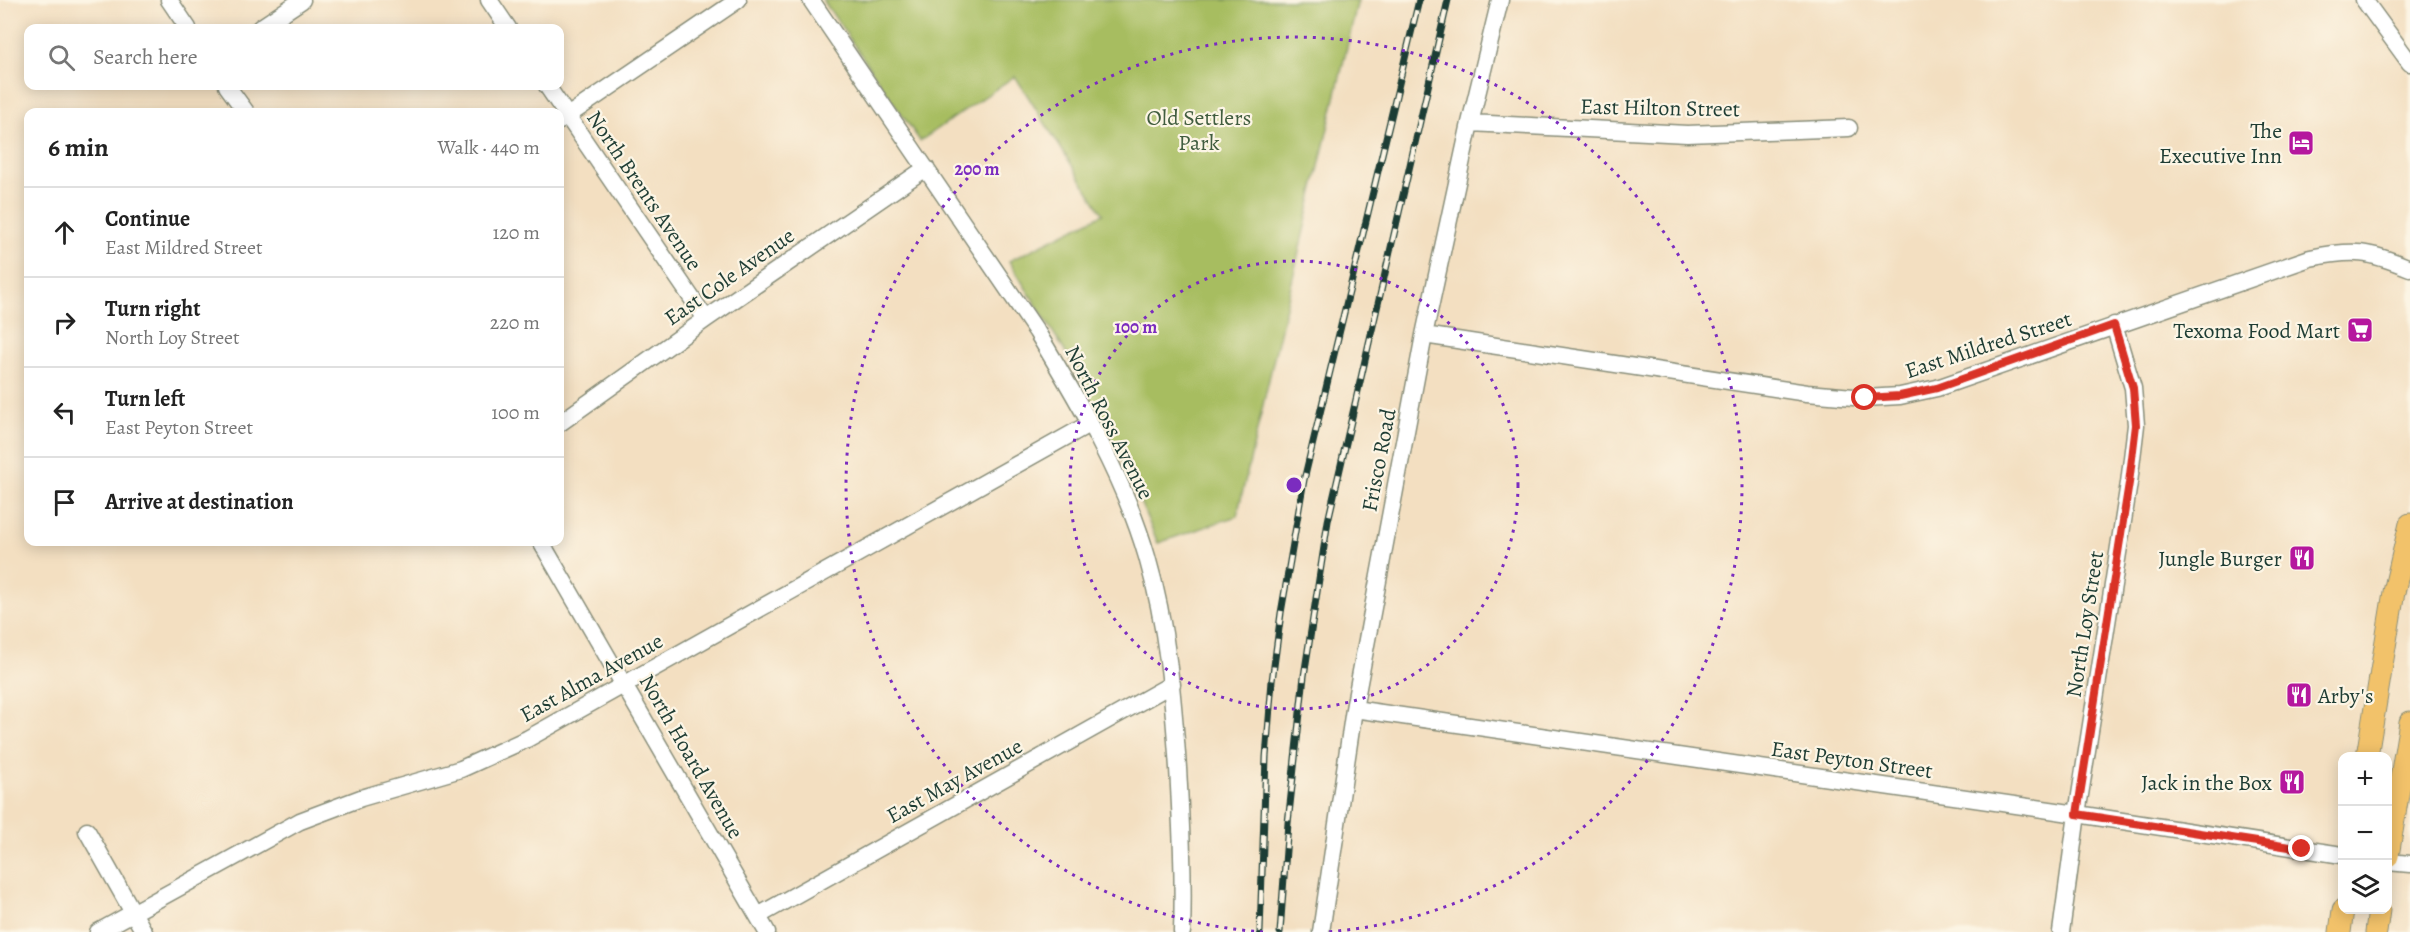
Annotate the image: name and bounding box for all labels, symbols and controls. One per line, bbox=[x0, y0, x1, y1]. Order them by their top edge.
search box bbox=[24, 24, 564, 90]
icon: search bbox=[45, 41, 78, 74]
text: Search here bbox=[93, 42, 198, 72]
street label: East Hilton Street bbox=[1580, 92, 1740, 124]
park label: Old Settlers Park bbox=[1147, 103, 1251, 158]
street label: North Brents Avenue bbox=[579, 105, 709, 277]
place label: The Executive Inn bbox=[2159, 116, 2282, 171]
hotel icon: The Executive Inn bbox=[2286, 128, 2316, 158]
text: 6 min bbox=[48, 130, 109, 165]
text: Walk · 440 m bbox=[438, 134, 540, 161]
text: 200 m bbox=[954, 157, 1000, 181]
text: Continue bbox=[105, 204, 190, 234]
icon: ahead bbox=[48, 216, 81, 249]
text: 120 m bbox=[492, 219, 540, 246]
street label: East Cole Avenue bbox=[658, 221, 801, 333]
text: East Mildred Street bbox=[105, 234, 263, 261]
text: Turn right bbox=[105, 294, 201, 324]
street label: East Mildred Street bbox=[1901, 304, 2075, 386]
icon: right bbox=[48, 306, 81, 339]
text: 220 m bbox=[490, 309, 540, 336]
text: 100 m bbox=[1115, 315, 1157, 339]
supermarket icon: Texoma Food Mart bbox=[2345, 315, 2375, 345]
place label: Texoma Food Mart bbox=[2173, 316, 2340, 346]
text: North Loy Street bbox=[105, 324, 240, 351]
street label: North Ross Avenue bbox=[1057, 340, 1161, 505]
text: Turn left bbox=[105, 384, 185, 414]
route start bbox=[1851, 384, 1877, 410]
icon: left bbox=[48, 396, 81, 429]
text: 100 m bbox=[491, 399, 540, 426]
street label: Frisco Road bbox=[1354, 406, 1404, 514]
text: East Peyton Street bbox=[105, 414, 253, 441]
centre of rings bbox=[1284, 475, 1304, 495]
icon: arrive bbox=[48, 486, 81, 519]
text: Arrive at destination bbox=[105, 487, 294, 517]
restaurant icon: Jungle Burger bbox=[2287, 543, 2317, 573]
place label: Jungle Burger bbox=[2158, 544, 2282, 574]
street label: North Loy Street bbox=[2059, 549, 2111, 700]
street label: East Alma Avenue bbox=[514, 626, 669, 730]
street label: North Hoard Avenue bbox=[632, 669, 750, 844]
restaurant icon: Arby's bbox=[2284, 680, 2314, 710]
place label: Arby's bbox=[2317, 681, 2374, 711]
street label: East May Avenue bbox=[881, 731, 1028, 831]
street label: East Peyton Street bbox=[1769, 734, 1935, 786]
map controls bbox=[2338, 752, 2392, 914]
button: + bbox=[2338, 752, 2392, 806]
restaurant icon: Jack in the Box bbox=[2277, 767, 2307, 797]
place label: Jack in the Box bbox=[2141, 768, 2273, 798]
button: − bbox=[2338, 806, 2392, 860]
route end bbox=[2288, 835, 2314, 861]
button: layers bbox=[2338, 860, 2392, 914]

